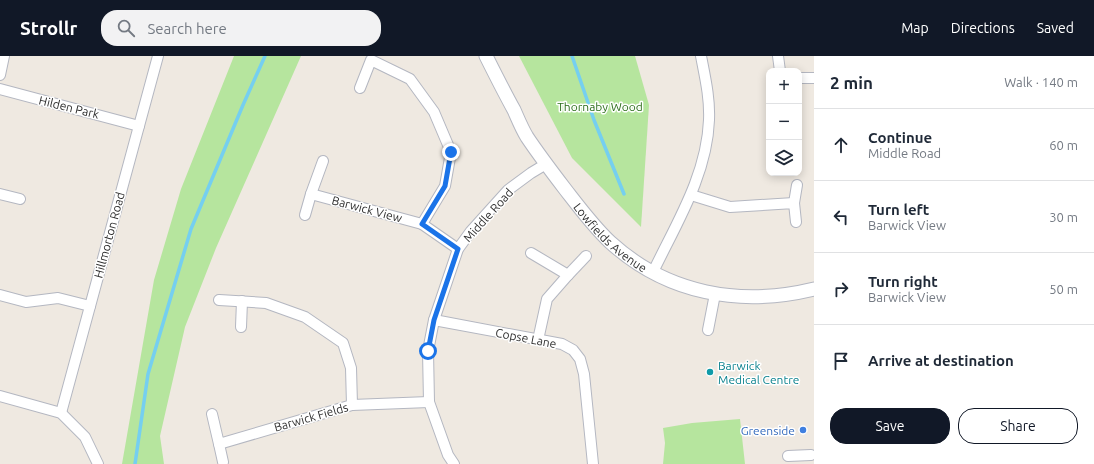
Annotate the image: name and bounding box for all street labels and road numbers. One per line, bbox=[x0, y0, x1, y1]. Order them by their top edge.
street label: Hilden Park bbox=[38, 93, 100, 121]
street label: Middle Road bbox=[461, 186, 515, 244]
street label: Hillmorton Road bbox=[91, 191, 127, 279]
street label: Barwick View bbox=[331, 193, 404, 225]
street label: Lowfields Avenue bbox=[572, 200, 649, 274]
street label: Copse Lane bbox=[494, 326, 558, 350]
street label: Barwick Fields bbox=[272, 400, 350, 434]

